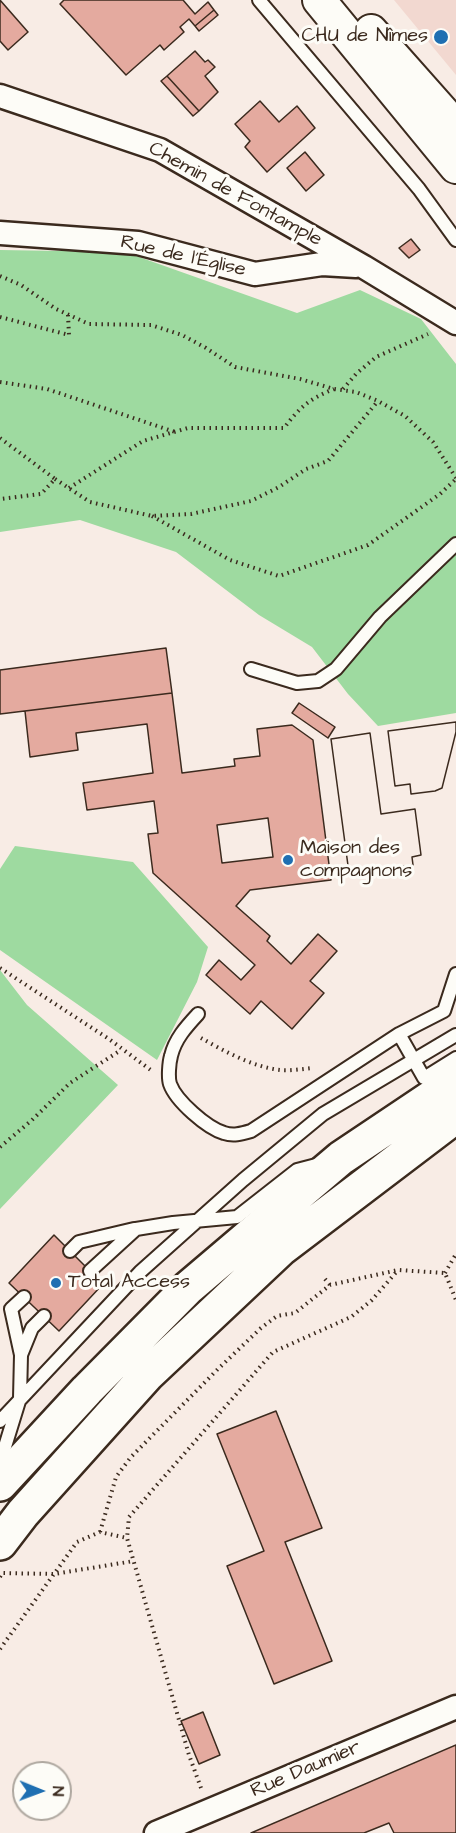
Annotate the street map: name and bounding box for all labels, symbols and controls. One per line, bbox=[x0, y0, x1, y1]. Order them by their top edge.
place label: CHU de Nîmes bbox=[301, 25, 428, 49]
marker: CHU de Nîmes bbox=[432, 28, 450, 46]
street label: Chemin de Fontample bbox=[144, 137, 326, 253]
street label: Rue de l'Église bbox=[118, 231, 248, 283]
place label: Maison des compagnons bbox=[300, 837, 412, 884]
marker: Maison des compagnons bbox=[281, 853, 295, 867]
place label: Total Access bbox=[68, 1271, 190, 1295]
marker: Total Access bbox=[49, 1276, 63, 1290]
street label: Rue Daumier bbox=[247, 1736, 365, 1804]
north arrow bbox=[12, 1761, 72, 1821]
text: N bbox=[47, 1786, 69, 1796]

